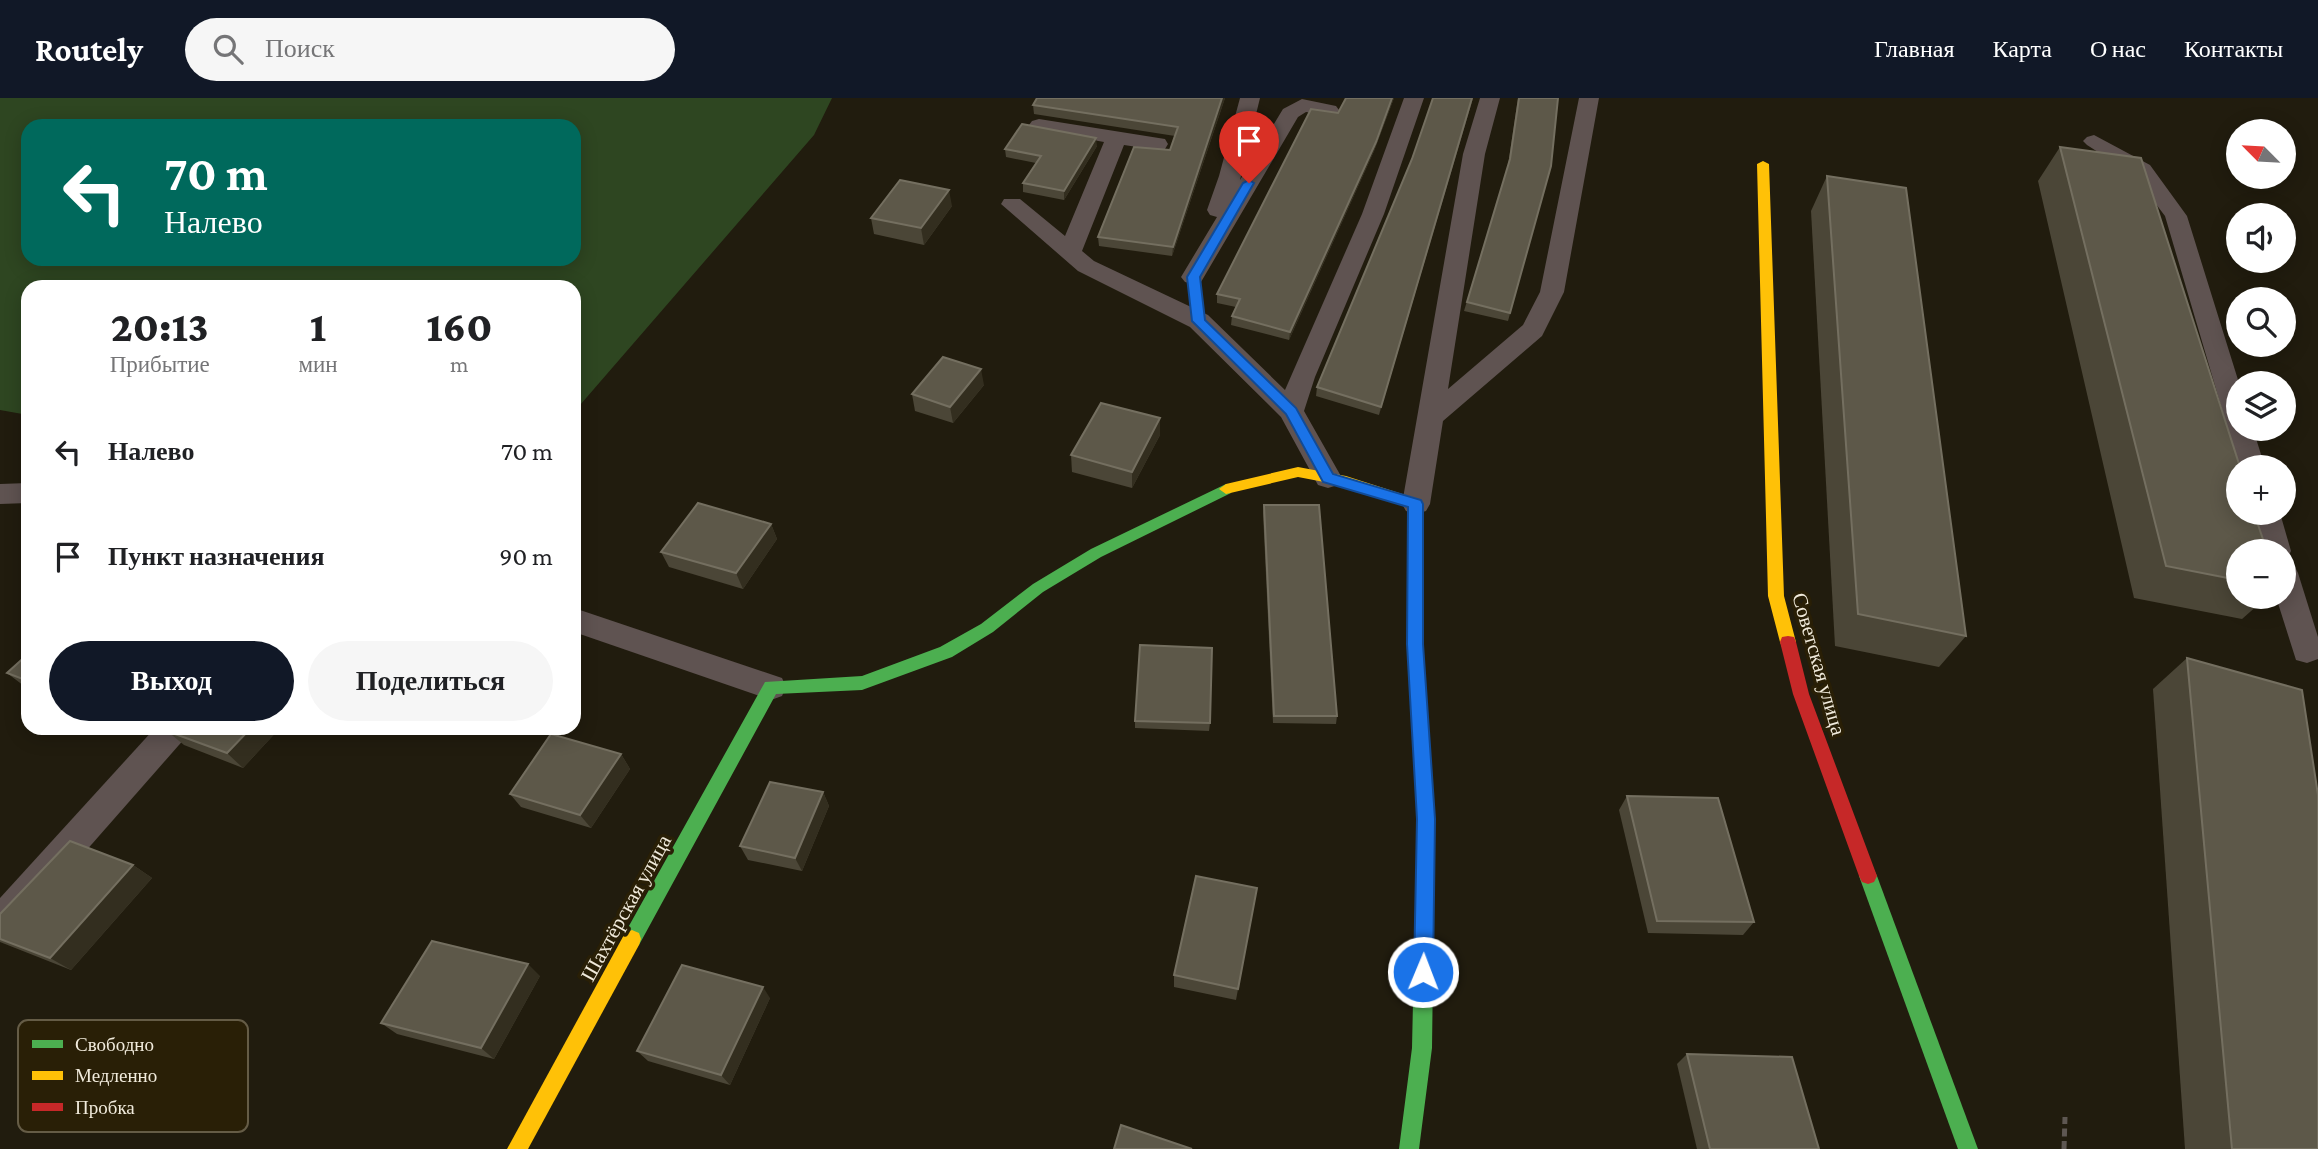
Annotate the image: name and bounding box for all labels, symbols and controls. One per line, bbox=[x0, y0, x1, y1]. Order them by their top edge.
search box bbox=[185, 18, 675, 81]
icon: search bbox=[209, 30, 247, 68]
text: Routely bbox=[35, 31, 143, 68]
text: Поиск bbox=[265, 34, 335, 63]
text: Главная bbox=[1874, 35, 1955, 62]
text: Карта bbox=[1993, 35, 2052, 62]
text: О нас bbox=[2090, 35, 2146, 62]
text: Контакты bbox=[2184, 35, 2283, 62]
pin bbox=[1219, 111, 1279, 183]
north arrow bbox=[2226, 119, 2296, 189]
map controls bbox=[2226, 119, 2296, 609]
icon: arrive bbox=[1230, 122, 1268, 160]
text: 70 m bbox=[164, 146, 268, 201]
icon: left bbox=[49, 147, 140, 238]
button: sound bbox=[2226, 203, 2296, 273]
text: Налево bbox=[164, 204, 263, 240]
button: search bbox=[2226, 287, 2296, 357]
text: 20:13 bbox=[111, 303, 209, 350]
text: 1 bbox=[310, 303, 326, 350]
text: 160 bbox=[426, 303, 492, 350]
text: Прибытие bbox=[110, 351, 210, 377]
text: мин bbox=[298, 351, 338, 377]
text: m bbox=[450, 351, 469, 377]
button: layers bbox=[2226, 371, 2296, 441]
icon: left bbox=[49, 433, 87, 471]
text: Налево bbox=[108, 437, 194, 466]
text: 70 m bbox=[501, 437, 553, 466]
button: + bbox=[2226, 455, 2296, 525]
icon: arrive bbox=[49, 538, 87, 576]
button: − bbox=[2226, 539, 2296, 609]
text: Пункт назначения bbox=[108, 542, 325, 571]
text: 90 m bbox=[499, 542, 553, 571]
street label: Советская улица bbox=[1787, 590, 1851, 739]
button: Выход bbox=[49, 641, 294, 721]
button: Поделиться bbox=[308, 641, 553, 721]
street label: Шахтёрская улица bbox=[576, 830, 676, 985]
position arrow bbox=[1386, 935, 1460, 1009]
legend bbox=[18, 1020, 248, 1132]
text: Свободно bbox=[75, 1034, 154, 1055]
text: Медленно bbox=[75, 1065, 157, 1086]
text: Пробка bbox=[75, 1097, 135, 1118]

